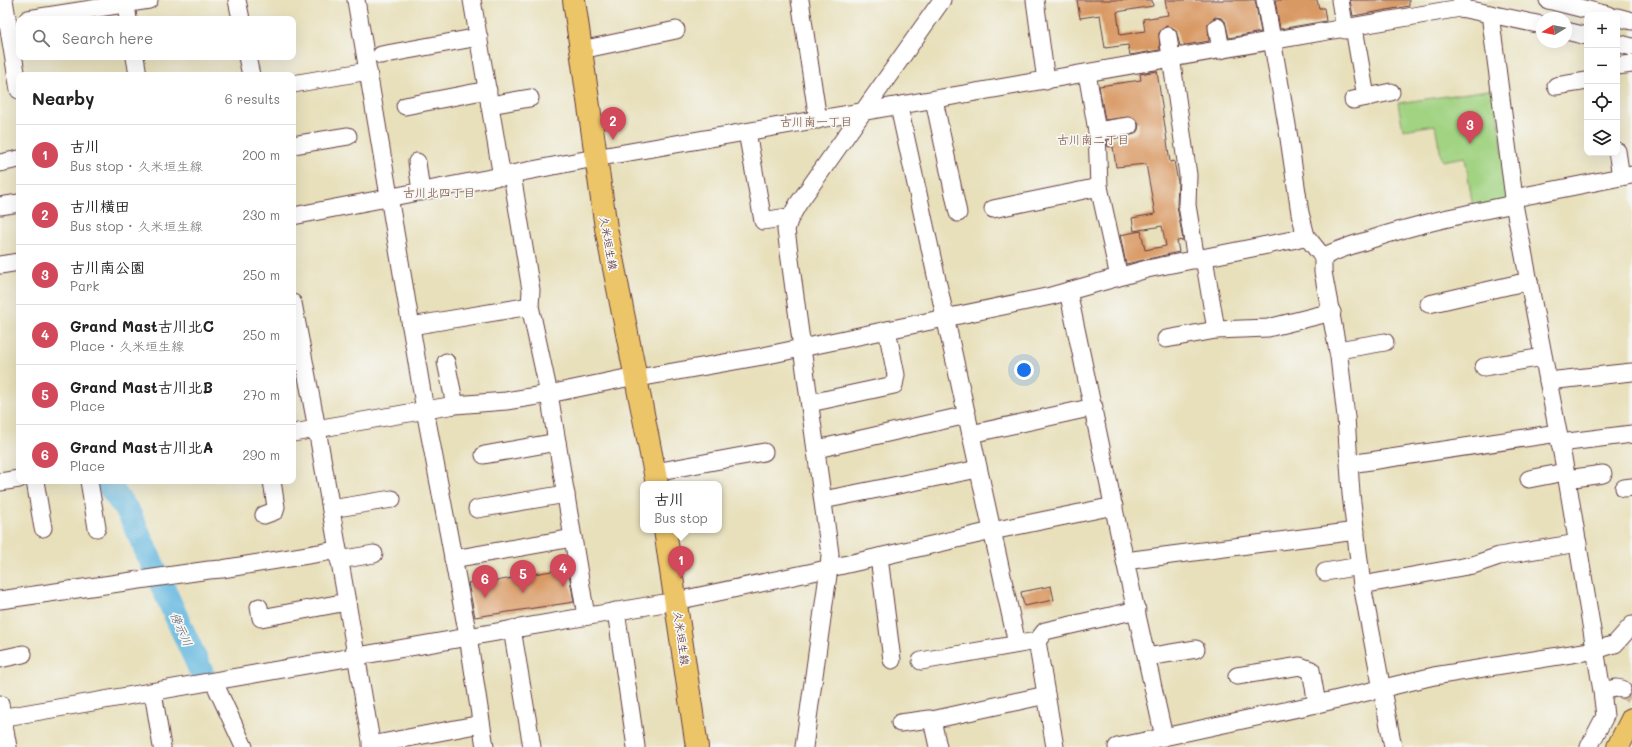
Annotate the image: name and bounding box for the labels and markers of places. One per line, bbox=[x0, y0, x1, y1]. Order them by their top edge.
pin: 2 bbox=[600, 107, 626, 140]
pin: 3 bbox=[1457, 111, 1483, 144]
pin: 1 bbox=[668, 546, 694, 579]
pin: 4 bbox=[550, 554, 576, 587]
pin: 5 bbox=[510, 560, 536, 593]
pin: 6 bbox=[472, 565, 498, 598]

